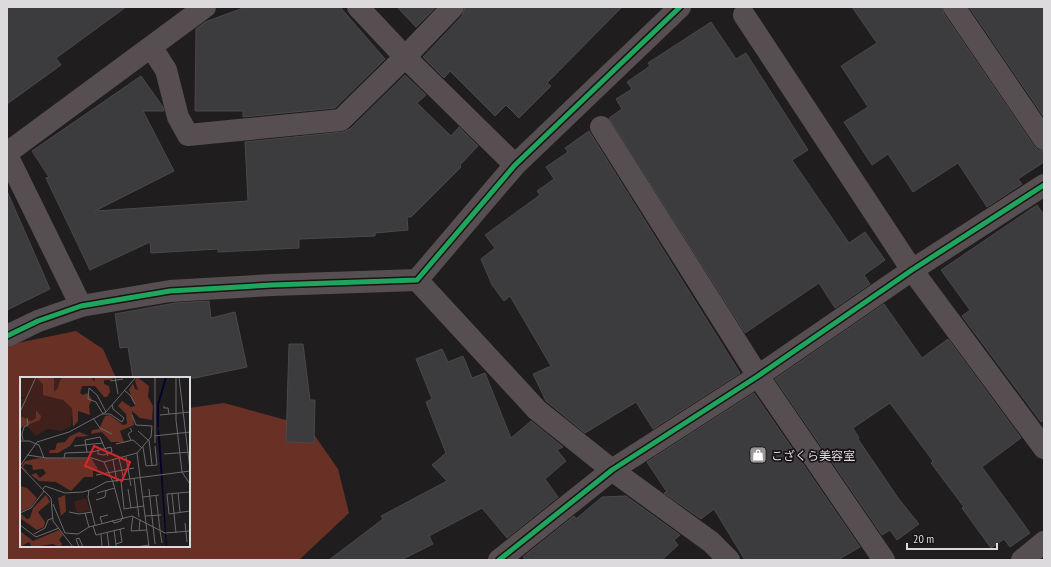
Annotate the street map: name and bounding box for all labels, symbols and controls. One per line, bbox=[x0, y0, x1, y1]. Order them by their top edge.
inset map bbox=[20, 377, 190, 547]
shop icon: こざくら美容室 bbox=[748, 445, 768, 465]
place label: こざくら美容室 bbox=[771, 448, 855, 463]
scale bar bbox=[907, 525, 997, 551]
text: 20 m bbox=[913, 531, 934, 546]

